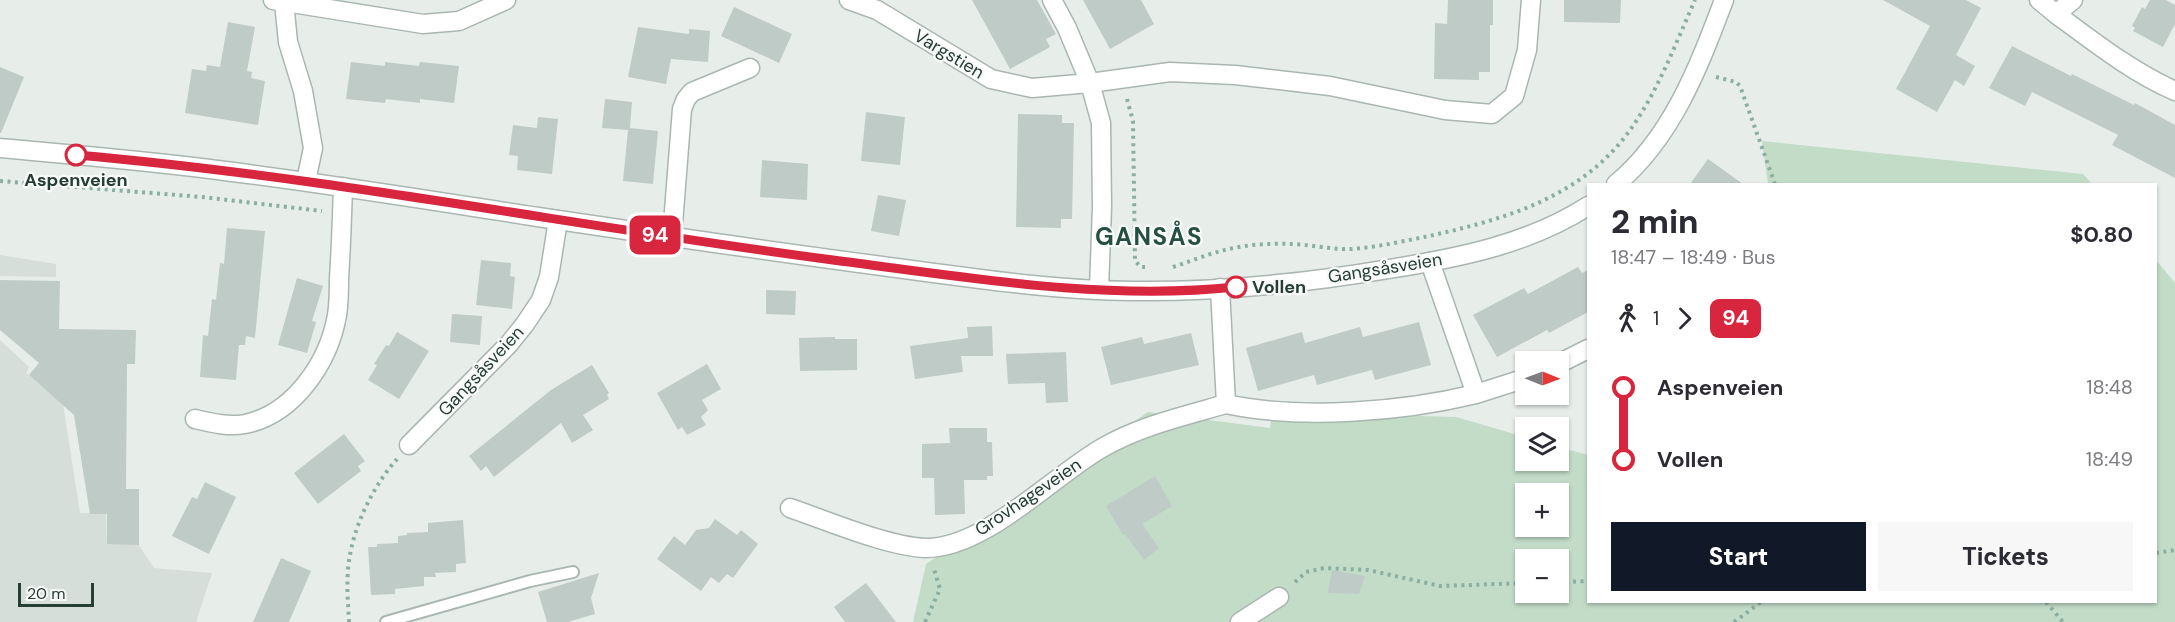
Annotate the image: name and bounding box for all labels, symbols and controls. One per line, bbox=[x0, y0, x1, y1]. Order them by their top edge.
street label: Vargstien bbox=[909, 24, 989, 84]
marker: Aspenveien bbox=[65, 144, 87, 166]
place label: Aspenveien bbox=[24, 168, 128, 192]
text: 2 min bbox=[1611, 200, 1699, 243]
line badge: 94 bbox=[628, 216, 682, 254]
district label: GANSÅS bbox=[1095, 220, 1203, 252]
text: $0.80 bbox=[2070, 220, 2133, 249]
text: 94 bbox=[642, 221, 669, 249]
text: 18:47 – 18:49 · Bus bbox=[1611, 244, 1776, 270]
street label: Gangsåsveien bbox=[1326, 247, 1444, 289]
place label: Vollen bbox=[1252, 275, 1306, 299]
marker: Vollen bbox=[1225, 276, 1247, 298]
icon: walk bbox=[1611, 302, 1644, 335]
icon: forward bbox=[1668, 302, 1701, 335]
text: 94 bbox=[1722, 304, 1749, 332]
text: 1 bbox=[1653, 305, 1659, 331]
street label: Gangsåsveien bbox=[433, 321, 529, 421]
north arrow bbox=[1515, 351, 1569, 405]
map controls bbox=[1515, 351, 1569, 603]
text: Aspenveien bbox=[1657, 373, 1783, 402]
text: 18:48 bbox=[2086, 374, 2133, 400]
button: layers bbox=[1515, 417, 1569, 471]
text: Vollen bbox=[1657, 445, 1723, 474]
text: 18:49 bbox=[2086, 446, 2133, 472]
street label: Grovhageveien bbox=[970, 453, 1086, 541]
button: + bbox=[1515, 483, 1569, 537]
button: Start bbox=[1611, 522, 1866, 591]
button: Tickets bbox=[1878, 522, 2133, 591]
button: − bbox=[1515, 549, 1569, 603]
scale bar bbox=[18, 580, 94, 608]
text: 20 m bbox=[27, 583, 66, 604]

